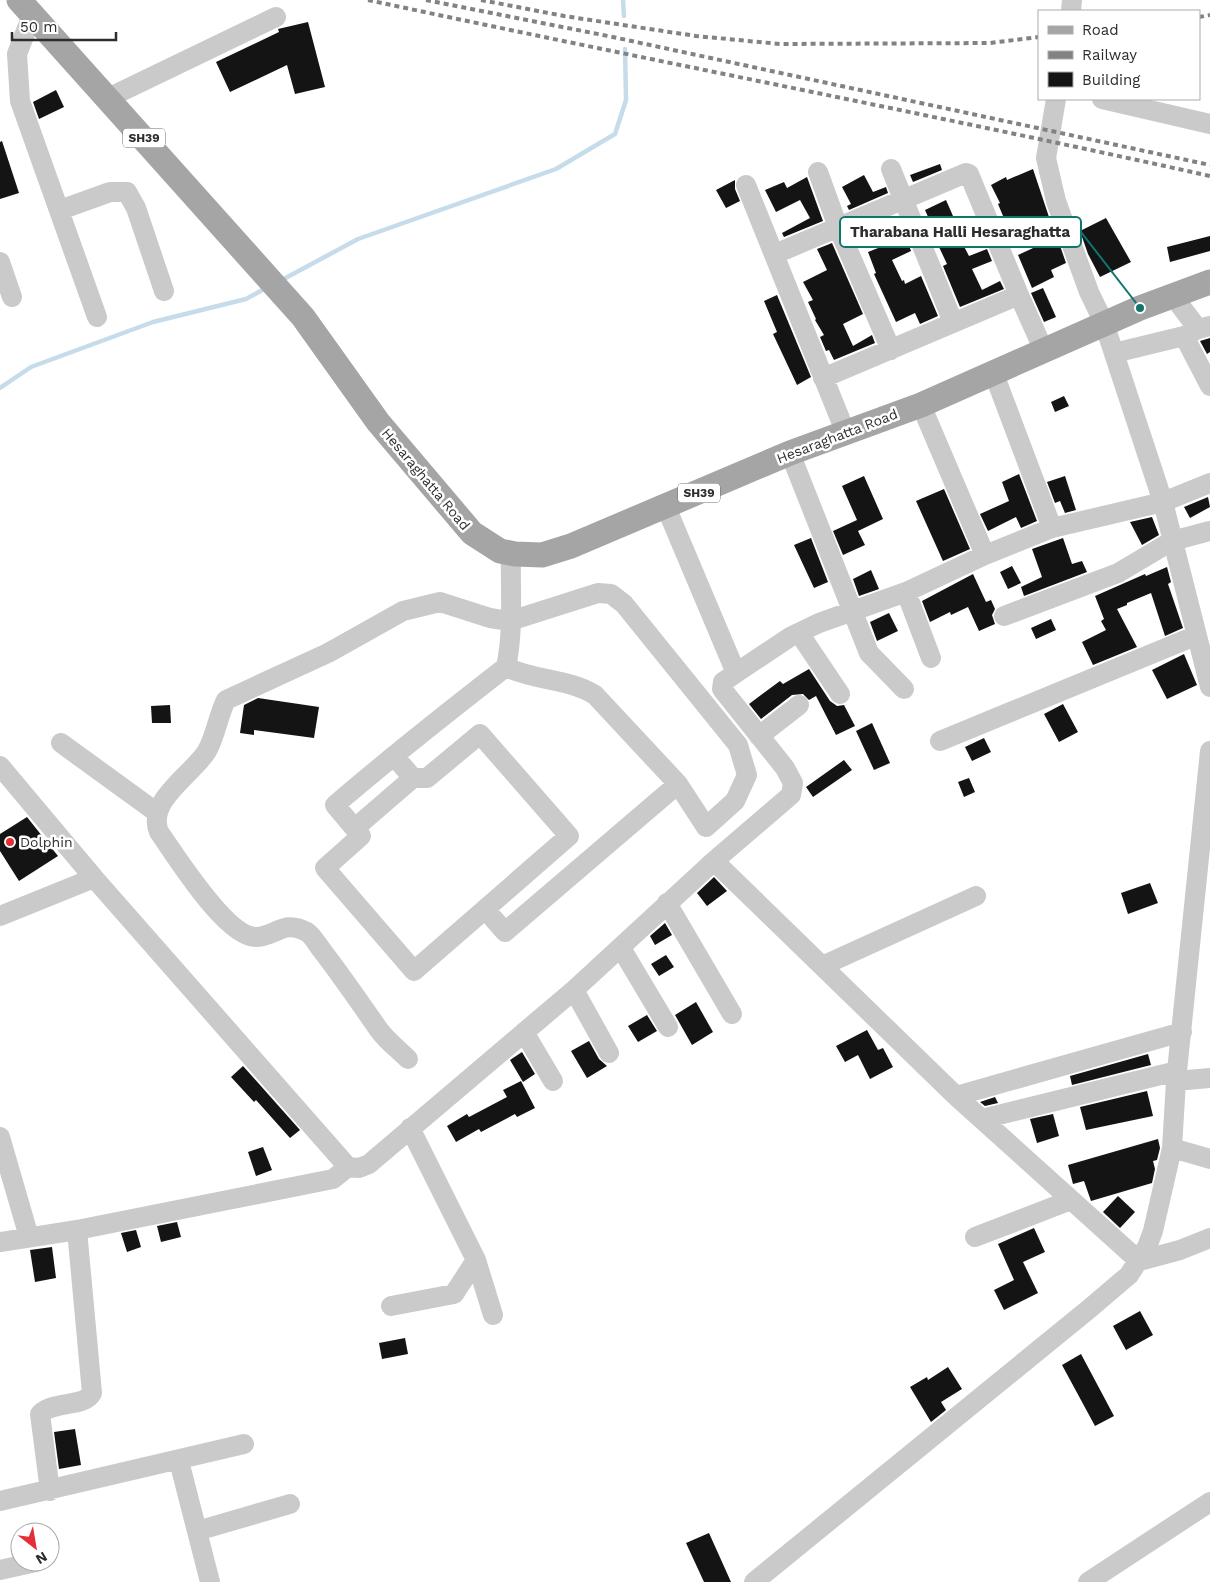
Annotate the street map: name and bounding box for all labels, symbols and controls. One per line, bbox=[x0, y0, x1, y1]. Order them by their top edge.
scale bar bbox=[12, 10, 116, 42]
legend bbox=[1038, 10, 1200, 100]
text: 50 m bbox=[20, 18, 57, 36]
text: Road bbox=[1082, 21, 1119, 39]
text: Railway bbox=[1082, 46, 1137, 64]
text: Building bbox=[1082, 71, 1140, 89]
road number: SH39 bbox=[123, 128, 165, 148]
callout: Tharabana Halli Hesaraghatta bbox=[840, 217, 1081, 247]
text: Tharabana Halli Hesaraghatta bbox=[850, 223, 1070, 241]
street label: Hesaraghatta Road bbox=[774, 406, 900, 466]
street label: Hesaraghatta Road bbox=[379, 425, 473, 533]
road number: SH39 bbox=[678, 483, 720, 502]
place label: Dolphin bbox=[20, 834, 73, 850]
marker: Dolphin bbox=[4, 836, 16, 848]
north arrow bbox=[10, 1522, 60, 1572]
text: N bbox=[33, 1549, 50, 1568]

